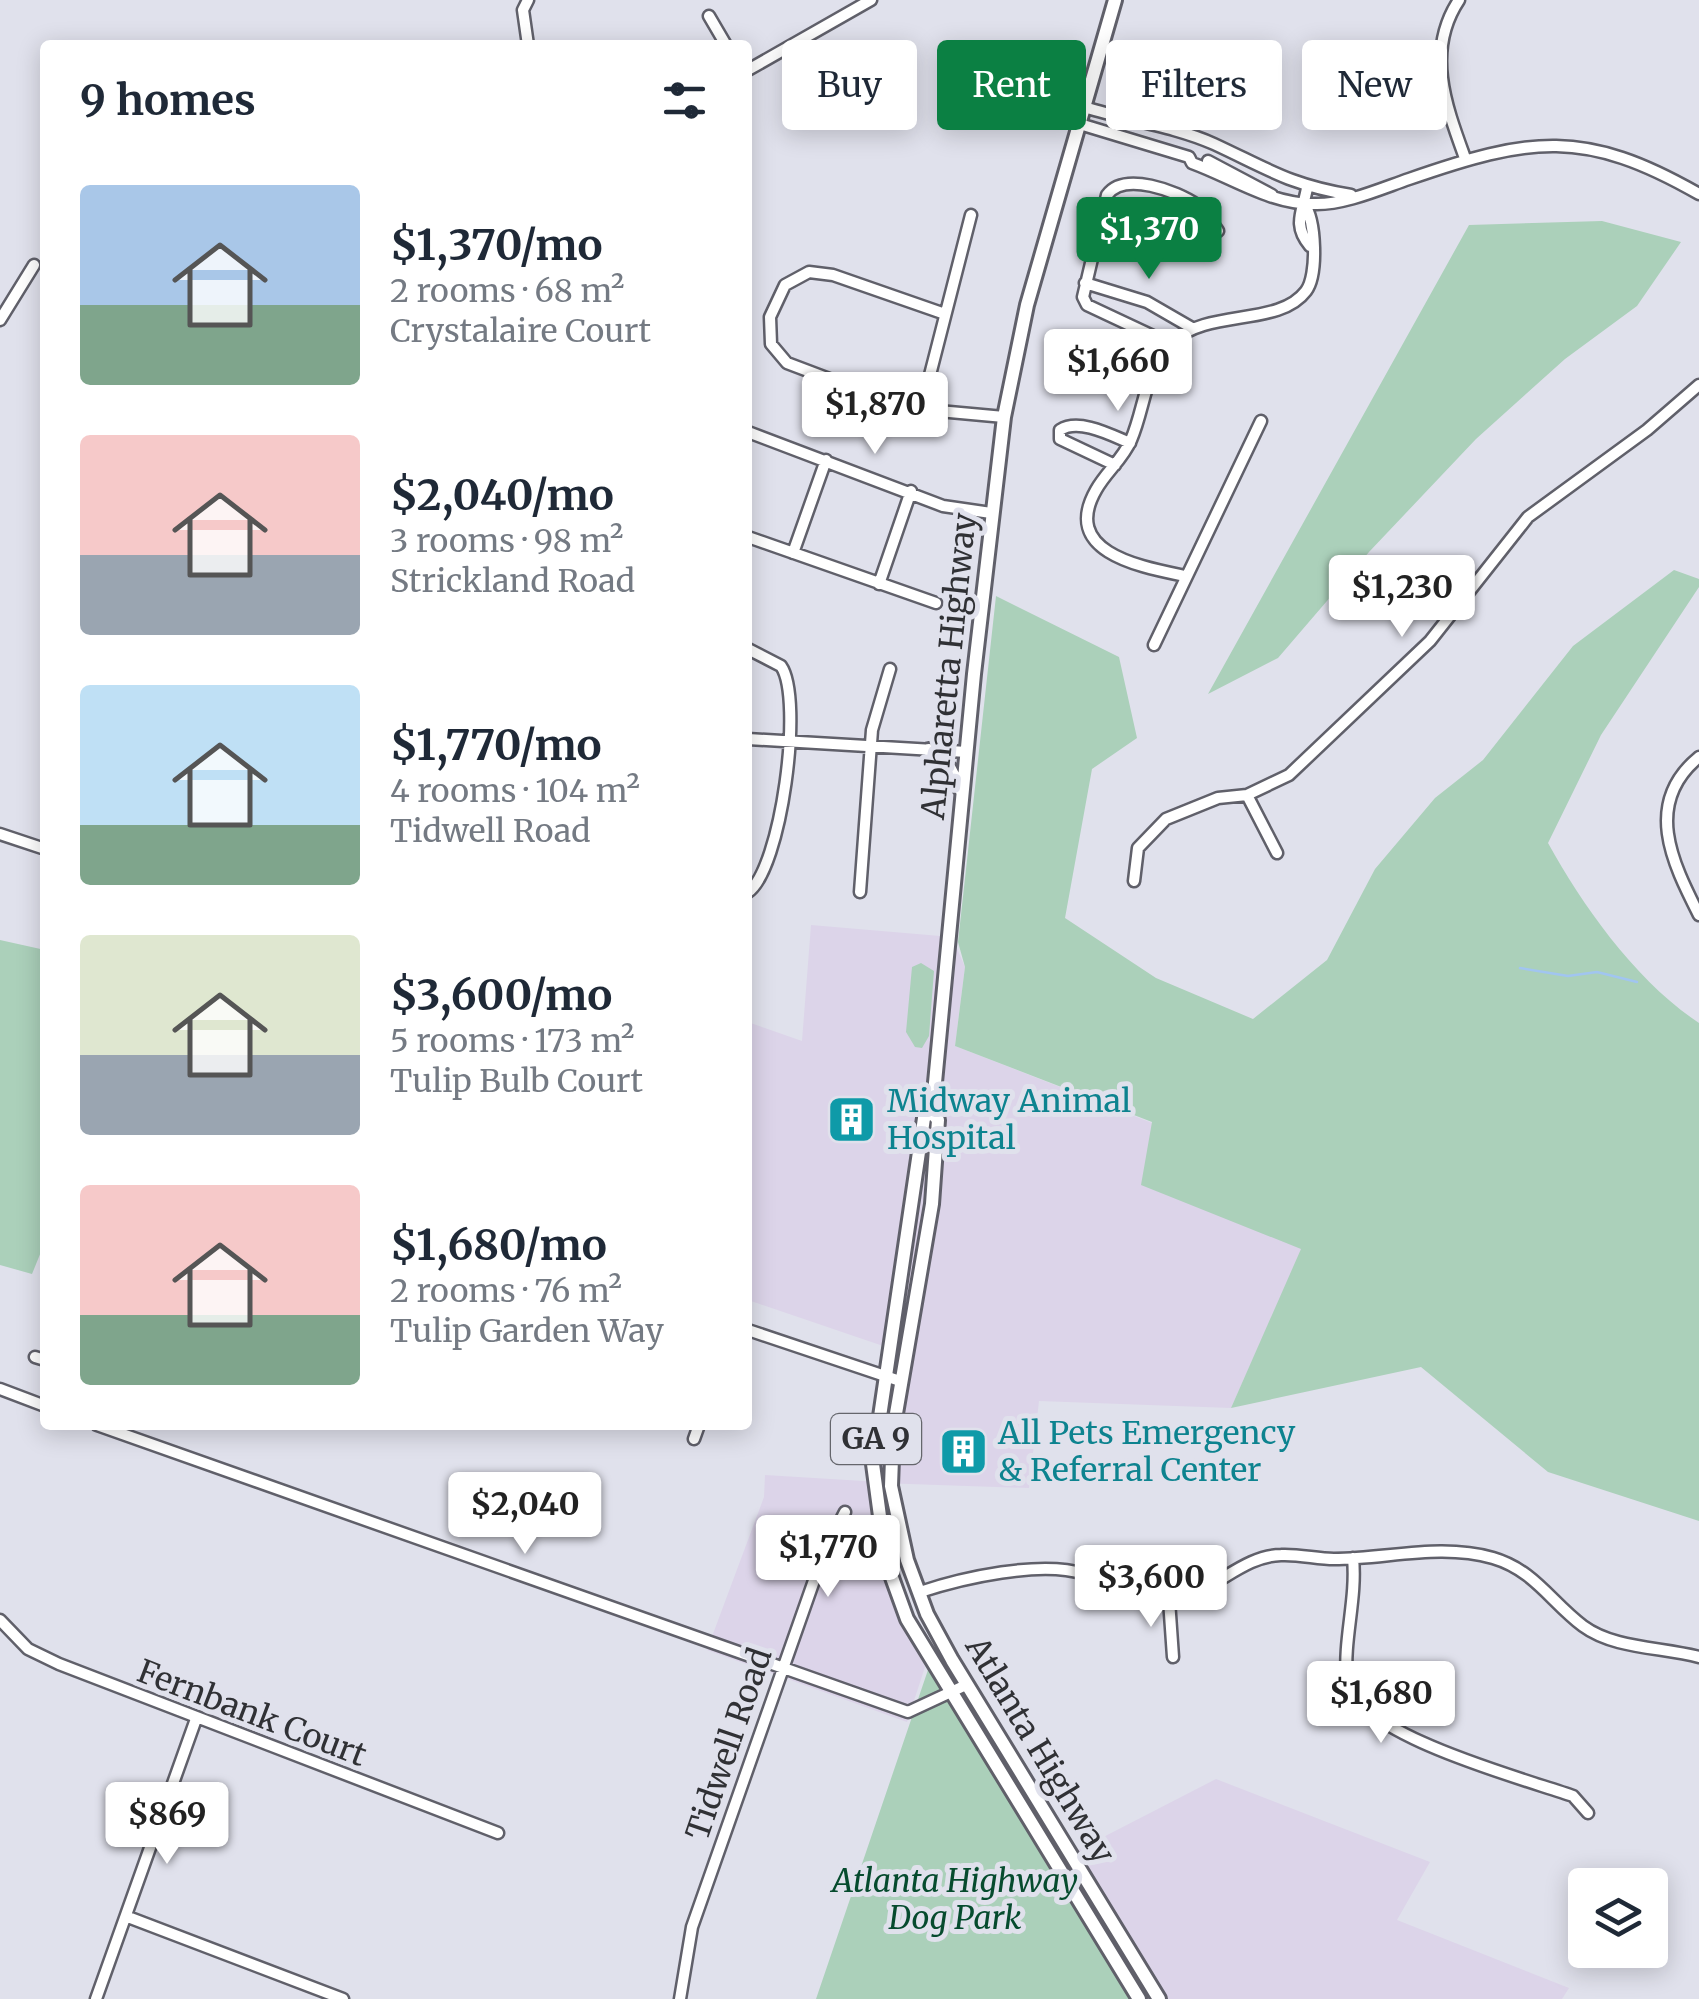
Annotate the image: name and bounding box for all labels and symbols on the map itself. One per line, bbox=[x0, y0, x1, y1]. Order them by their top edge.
pin: $1,370 bbox=[1068, 197, 1230, 282]
pin: $1,660 bbox=[1037, 329, 1199, 414]
pin: $1,870 bbox=[794, 372, 956, 457]
street label: Alpharetta Highway bbox=[913, 511, 985, 822]
pin: $1,230 bbox=[1321, 555, 1483, 640]
place label: Midway Animal Hospital bbox=[887, 1081, 1131, 1158]
building icon: Midway Animal Hospital bbox=[826, 1093, 878, 1145]
place label: All Pets Emergency & Referral Center bbox=[997, 1413, 1296, 1490]
road number: GA 9 bbox=[831, 1414, 921, 1464]
building icon: All Pets Emergency & Referral Center bbox=[937, 1425, 989, 1477]
pin: $2,040 bbox=[444, 1472, 606, 1557]
pin: $1,770 bbox=[747, 1515, 909, 1600]
pin: $3,600 bbox=[1070, 1545, 1232, 1630]
street label: Atlanta Highway bbox=[956, 1629, 1123, 1871]
street label: Tidwell Road bbox=[677, 1643, 781, 1845]
street label: Fernbank Court bbox=[132, 1651, 373, 1775]
pin: $1,680 bbox=[1300, 1661, 1462, 1746]
pin: $869 bbox=[108, 1782, 226, 1867]
park label: Atlanta Highway Dog Park bbox=[829, 1861, 1078, 1938]

